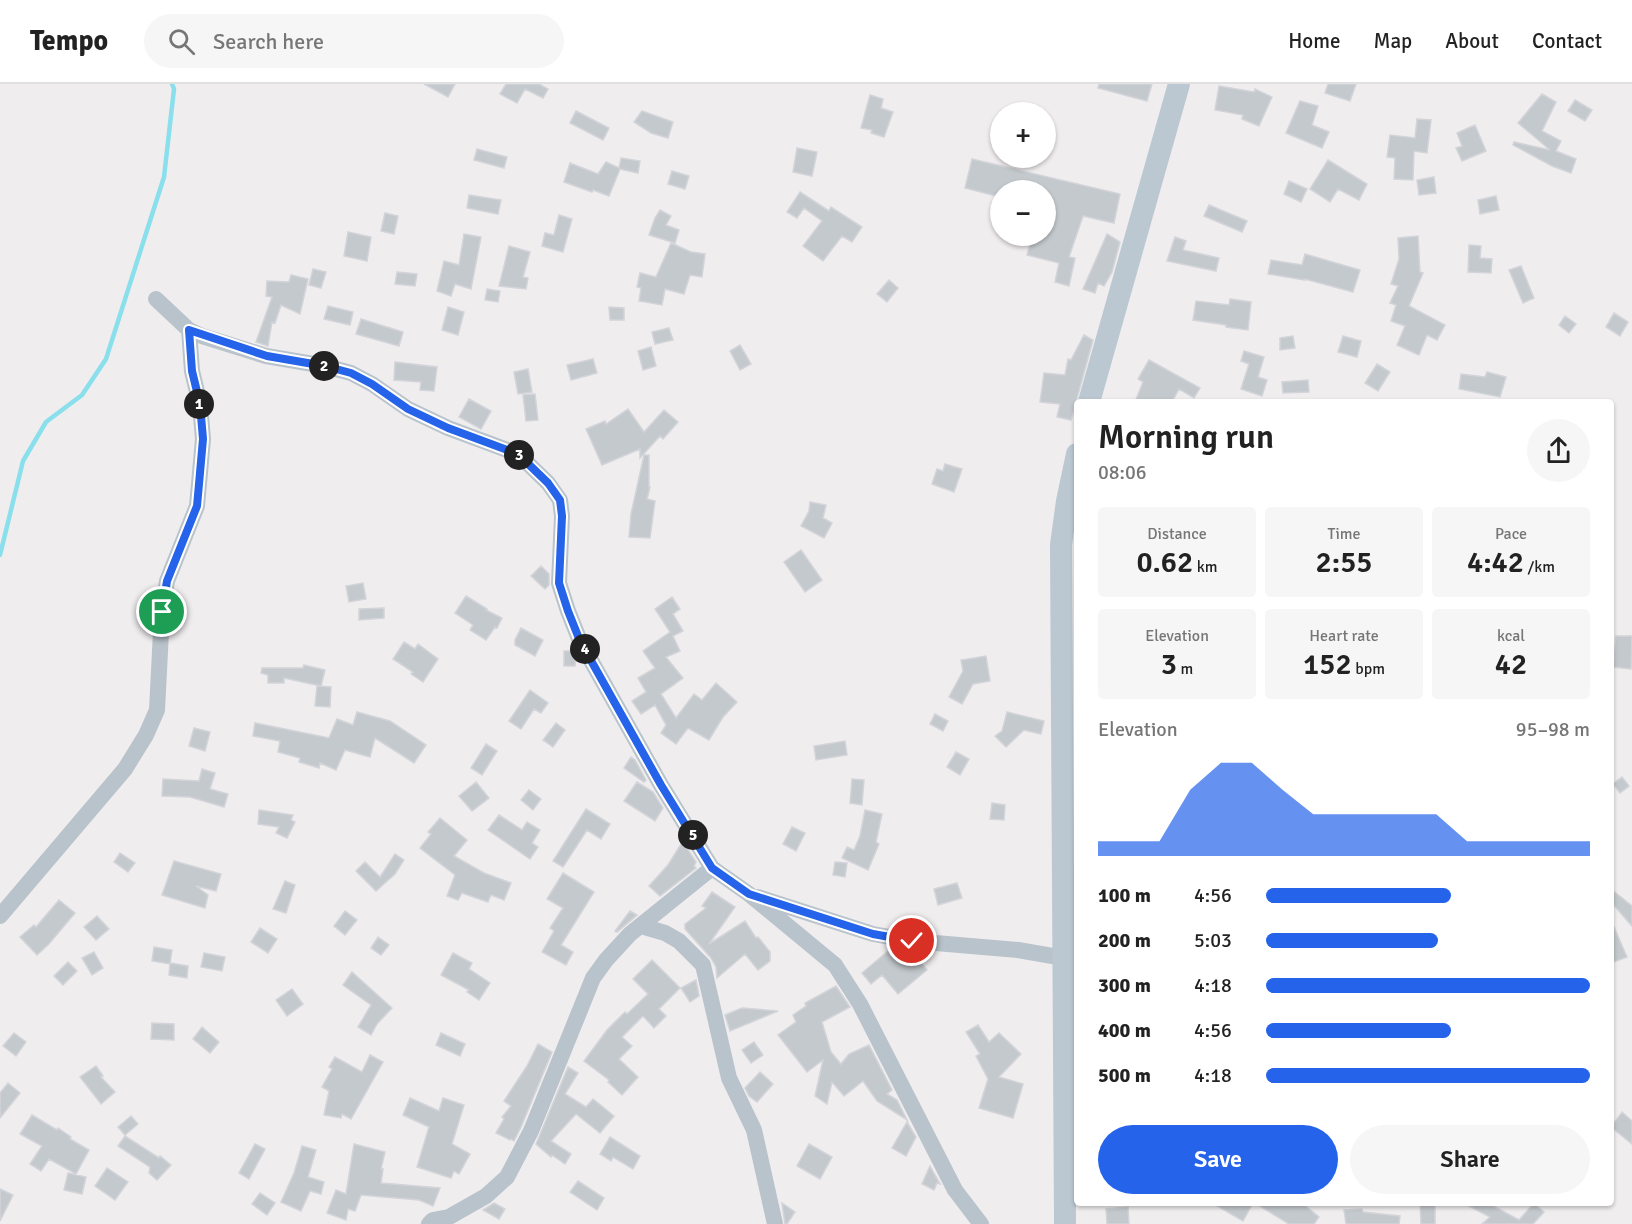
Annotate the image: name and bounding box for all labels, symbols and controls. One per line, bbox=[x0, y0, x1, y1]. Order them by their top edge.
search box bbox=[144, 14, 564, 68]
text: Tempo bbox=[30, 24, 108, 58]
icon: search bbox=[165, 25, 198, 58]
text: Search here bbox=[213, 28, 324, 55]
text: Home bbox=[1288, 28, 1341, 54]
text: Map bbox=[1374, 28, 1412, 54]
text: About bbox=[1445, 28, 1499, 54]
text: Contact bbox=[1532, 28, 1602, 54]
map controls bbox=[990, 102, 1056, 246]
button: + bbox=[990, 102, 1056, 168]
button: − bbox=[990, 180, 1056, 246]
pin: 2 bbox=[309, 351, 339, 381]
text: 2 bbox=[320, 356, 328, 376]
pin: 1 bbox=[184, 389, 214, 419]
text: 1 bbox=[195, 394, 203, 414]
text: Morning run bbox=[1098, 417, 1274, 458]
button: share bbox=[1527, 419, 1590, 482]
pin: 3 bbox=[504, 440, 534, 470]
text: 3 bbox=[515, 445, 523, 465]
text: 08:06 bbox=[1098, 460, 1147, 485]
text: Distance bbox=[1147, 524, 1207, 544]
text: Time bbox=[1328, 524, 1360, 544]
text: Pace bbox=[1495, 524, 1527, 544]
text: 0.62 bbox=[1136, 544, 1193, 581]
text: 2:55 bbox=[1315, 544, 1373, 581]
text: 4:42 bbox=[1467, 544, 1524, 581]
text: km bbox=[1193, 557, 1218, 577]
text: /km bbox=[1524, 557, 1555, 577]
pin bbox=[136, 586, 187, 637]
icon: arrive bbox=[145, 595, 178, 628]
text: Elevation bbox=[1145, 626, 1209, 646]
text: Heart rate bbox=[1309, 626, 1379, 646]
text: kcal bbox=[1497, 626, 1525, 646]
pin: 4 bbox=[570, 634, 600, 664]
text: 4 bbox=[581, 639, 589, 659]
text: 3 bbox=[1161, 646, 1177, 683]
text: 152 bbox=[1303, 646, 1352, 683]
text: 42 bbox=[1495, 646, 1527, 683]
text: m bbox=[1177, 659, 1193, 679]
text: bpm bbox=[1352, 659, 1385, 679]
text: Elevation bbox=[1098, 717, 1178, 742]
text: 95–98 m bbox=[1516, 717, 1590, 742]
pin: 5 bbox=[678, 820, 708, 850]
text: 5 bbox=[689, 825, 697, 845]
text: 100 m bbox=[1098, 883, 1151, 908]
text: 4:56 bbox=[1194, 883, 1232, 908]
pin bbox=[886, 915, 937, 966]
icon: check bbox=[895, 924, 928, 957]
text: 200 m bbox=[1098, 928, 1151, 953]
text: 5:03 bbox=[1194, 928, 1232, 953]
text: 300 m bbox=[1098, 973, 1151, 998]
text: 4:18 bbox=[1194, 973, 1232, 998]
text: 400 m bbox=[1098, 1018, 1151, 1043]
text: 4:56 bbox=[1194, 1018, 1232, 1043]
text: 500 m bbox=[1098, 1063, 1151, 1088]
text: 4:18 bbox=[1194, 1063, 1232, 1088]
button: Save bbox=[1098, 1125, 1338, 1194]
button: Share bbox=[1350, 1125, 1590, 1194]

